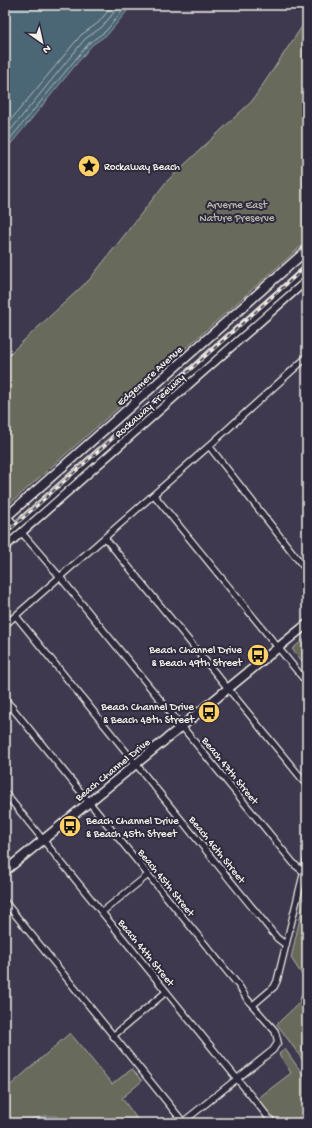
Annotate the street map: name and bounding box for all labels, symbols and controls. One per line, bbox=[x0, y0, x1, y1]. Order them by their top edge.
north arrow bbox=[22, 22, 62, 62]
text: N bbox=[40, 42, 53, 56]
place icon: Rockaway Beach bbox=[76, 153, 102, 179]
place label: Rockaway Beach bbox=[104, 162, 180, 174]
park label: Arverne East Nature Preserve bbox=[200, 200, 275, 225]
street label: Edgemere Avenue bbox=[115, 344, 186, 409]
street label: Rockaway Freeway bbox=[113, 372, 188, 441]
bus stop icon: Beach Channel Drive & Beach 49th Street bbox=[245, 642, 271, 668]
place label: Beach Channel Drive & Beach 49th Street bbox=[148, 645, 244, 670]
bus stop icon: Beach Channel Drive & Beach 48th Street bbox=[196, 699, 222, 725]
place label: Beach Channel Drive & Beach 48th Street bbox=[100, 702, 196, 727]
street label: Beach 47th Street bbox=[198, 734, 261, 808]
street label: Beach Channel Drive bbox=[73, 737, 153, 805]
bus stop icon: Beach Channel Drive & Beach 45th Street bbox=[57, 813, 83, 839]
street label: Beach 46th Street bbox=[185, 814, 248, 887]
place label: Beach Channel Drive & Beach 45th Street bbox=[85, 816, 179, 841]
street label: Beach 45th Street bbox=[134, 846, 197, 920]
street label: Beach 44th Street bbox=[114, 917, 177, 990]

